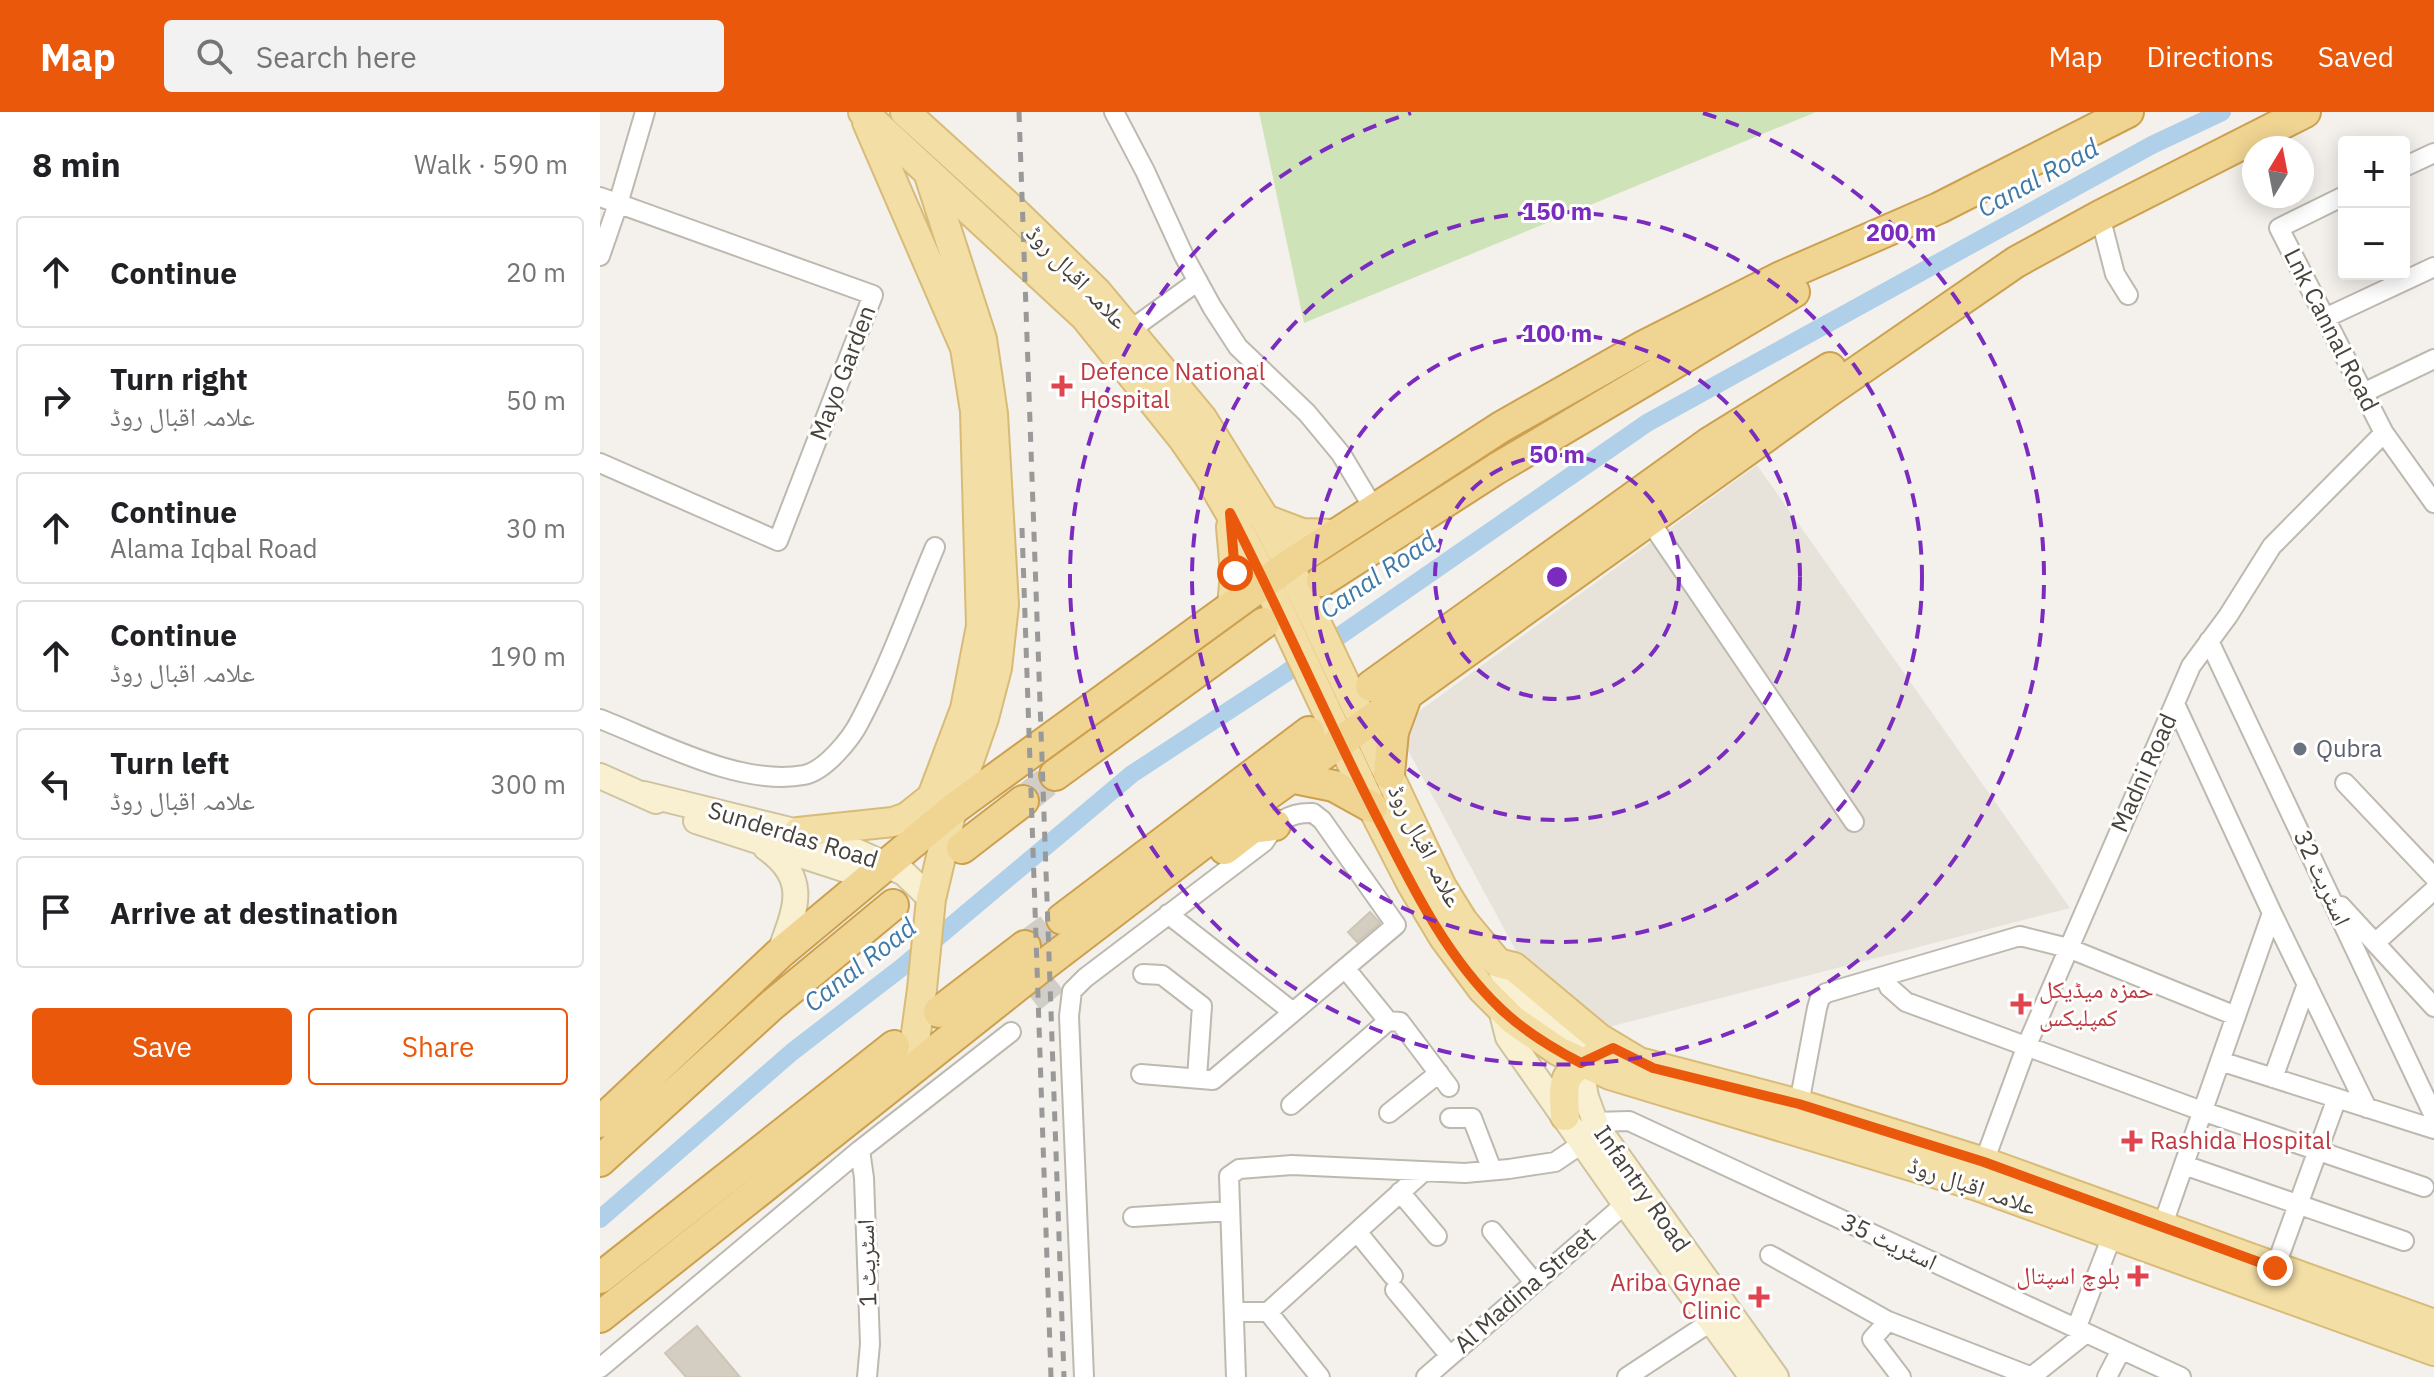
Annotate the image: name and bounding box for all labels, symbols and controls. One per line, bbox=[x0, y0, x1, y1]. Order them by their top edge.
search box bbox=[164, 20, 724, 92]
text: Map bbox=[40, 32, 116, 81]
icon: search bbox=[192, 34, 236, 78]
text: Search here bbox=[256, 37, 417, 76]
text: Map bbox=[2048, 38, 2102, 75]
text: Directions bbox=[2146, 38, 2274, 75]
text: Saved bbox=[2318, 38, 2394, 75]
water label: Canal Road bbox=[1971, 129, 2105, 224]
north arrow bbox=[2242, 136, 2314, 208]
map controls bbox=[2338, 136, 2410, 280]
button: + bbox=[2338, 136, 2410, 208]
text: 8 min bbox=[32, 142, 121, 186]
text: Walk · 590 m bbox=[414, 147, 568, 181]
text: 150 m bbox=[1522, 195, 1592, 227]
button: − bbox=[2338, 208, 2410, 280]
text: 200 m bbox=[1866, 216, 1936, 248]
street label: علامہ اقبال روڈ bbox=[1020, 217, 1136, 336]
street label: Lnk Cannal Road bbox=[2277, 242, 2387, 417]
icon: ahead bbox=[34, 250, 78, 294]
text: Continue bbox=[110, 253, 237, 292]
text: 20 m bbox=[506, 255, 566, 289]
street label: Mayo Garden bbox=[802, 301, 882, 445]
text: 100 m bbox=[1522, 317, 1592, 349]
place label: Defence National Hospital bbox=[1080, 355, 1265, 415]
text: Turn right bbox=[110, 359, 248, 398]
marker: Defence National Hospital bbox=[1051, 375, 1073, 397]
icon: right bbox=[34, 378, 78, 422]
text: 50 m bbox=[506, 383, 566, 417]
text: علامہ اقبال روڈ bbox=[110, 399, 255, 433]
text: 50 m bbox=[1529, 438, 1585, 470]
text: Continue bbox=[110, 492, 237, 531]
icon: ahead bbox=[34, 506, 78, 550]
text: 30 m bbox=[506, 511, 566, 545]
water label: Canal Road bbox=[1313, 522, 1443, 626]
text: Alama Iqbal Road bbox=[110, 531, 318, 565]
route start bbox=[1217, 555, 1253, 591]
centre of rings bbox=[1543, 563, 1571, 591]
text: Continue bbox=[110, 615, 237, 654]
icon: ahead bbox=[34, 634, 78, 678]
text: 190 m bbox=[490, 639, 566, 673]
text: علامہ اقبال روڈ bbox=[110, 655, 255, 689]
street label: Madni Road bbox=[2103, 708, 2183, 837]
place label: Qubra bbox=[2316, 732, 2382, 764]
marker: Qubra bbox=[2291, 740, 2309, 758]
text: Turn left bbox=[110, 743, 229, 782]
icon: left bbox=[34, 762, 78, 806]
text: 300 m bbox=[490, 767, 566, 801]
street label: علامہ اقبال روڈ bbox=[1381, 779, 1471, 912]
text: علامہ اقبال روڈ bbox=[110, 783, 255, 817]
street label: Sunderdas Road bbox=[704, 793, 882, 875]
street label: اسٹریٹ 32 bbox=[2287, 825, 2359, 931]
icon: arrive bbox=[34, 890, 78, 934]
text: Arrive at destination bbox=[110, 893, 398, 932]
water label: Canal Road bbox=[796, 909, 923, 1019]
place label: حمزہ میڈیکل کمپلیکس bbox=[2039, 973, 2154, 1033]
marker: حمزہ میڈیکل کمپلیکس bbox=[2010, 993, 2032, 1015]
button: Save bbox=[32, 1008, 292, 1085]
button: Share bbox=[308, 1008, 568, 1085]
street label: Infantry Road bbox=[1587, 1119, 1698, 1258]
place label: Rashida Hospital bbox=[2150, 1124, 2331, 1156]
marker: Rashida Hospital bbox=[2121, 1130, 2143, 1152]
street label: علامہ اقبال روڈ bbox=[1904, 1148, 2041, 1222]
street label: اسٹریٹ 35 bbox=[1836, 1205, 1942, 1277]
street label: اسٹریٹ 1 bbox=[848, 1219, 884, 1307]
street label: Al Madina Street bbox=[1447, 1219, 1602, 1360]
route end bbox=[2257, 1250, 2293, 1286]
place label: بلوچ اسپتال bbox=[2016, 1259, 2120, 1291]
marker: بلوچ اسپتال bbox=[2127, 1265, 2149, 1287]
place label: Ariba Gynae Clinic bbox=[1610, 1266, 1741, 1326]
marker: Ariba Gynae Clinic bbox=[1748, 1286, 1770, 1308]

